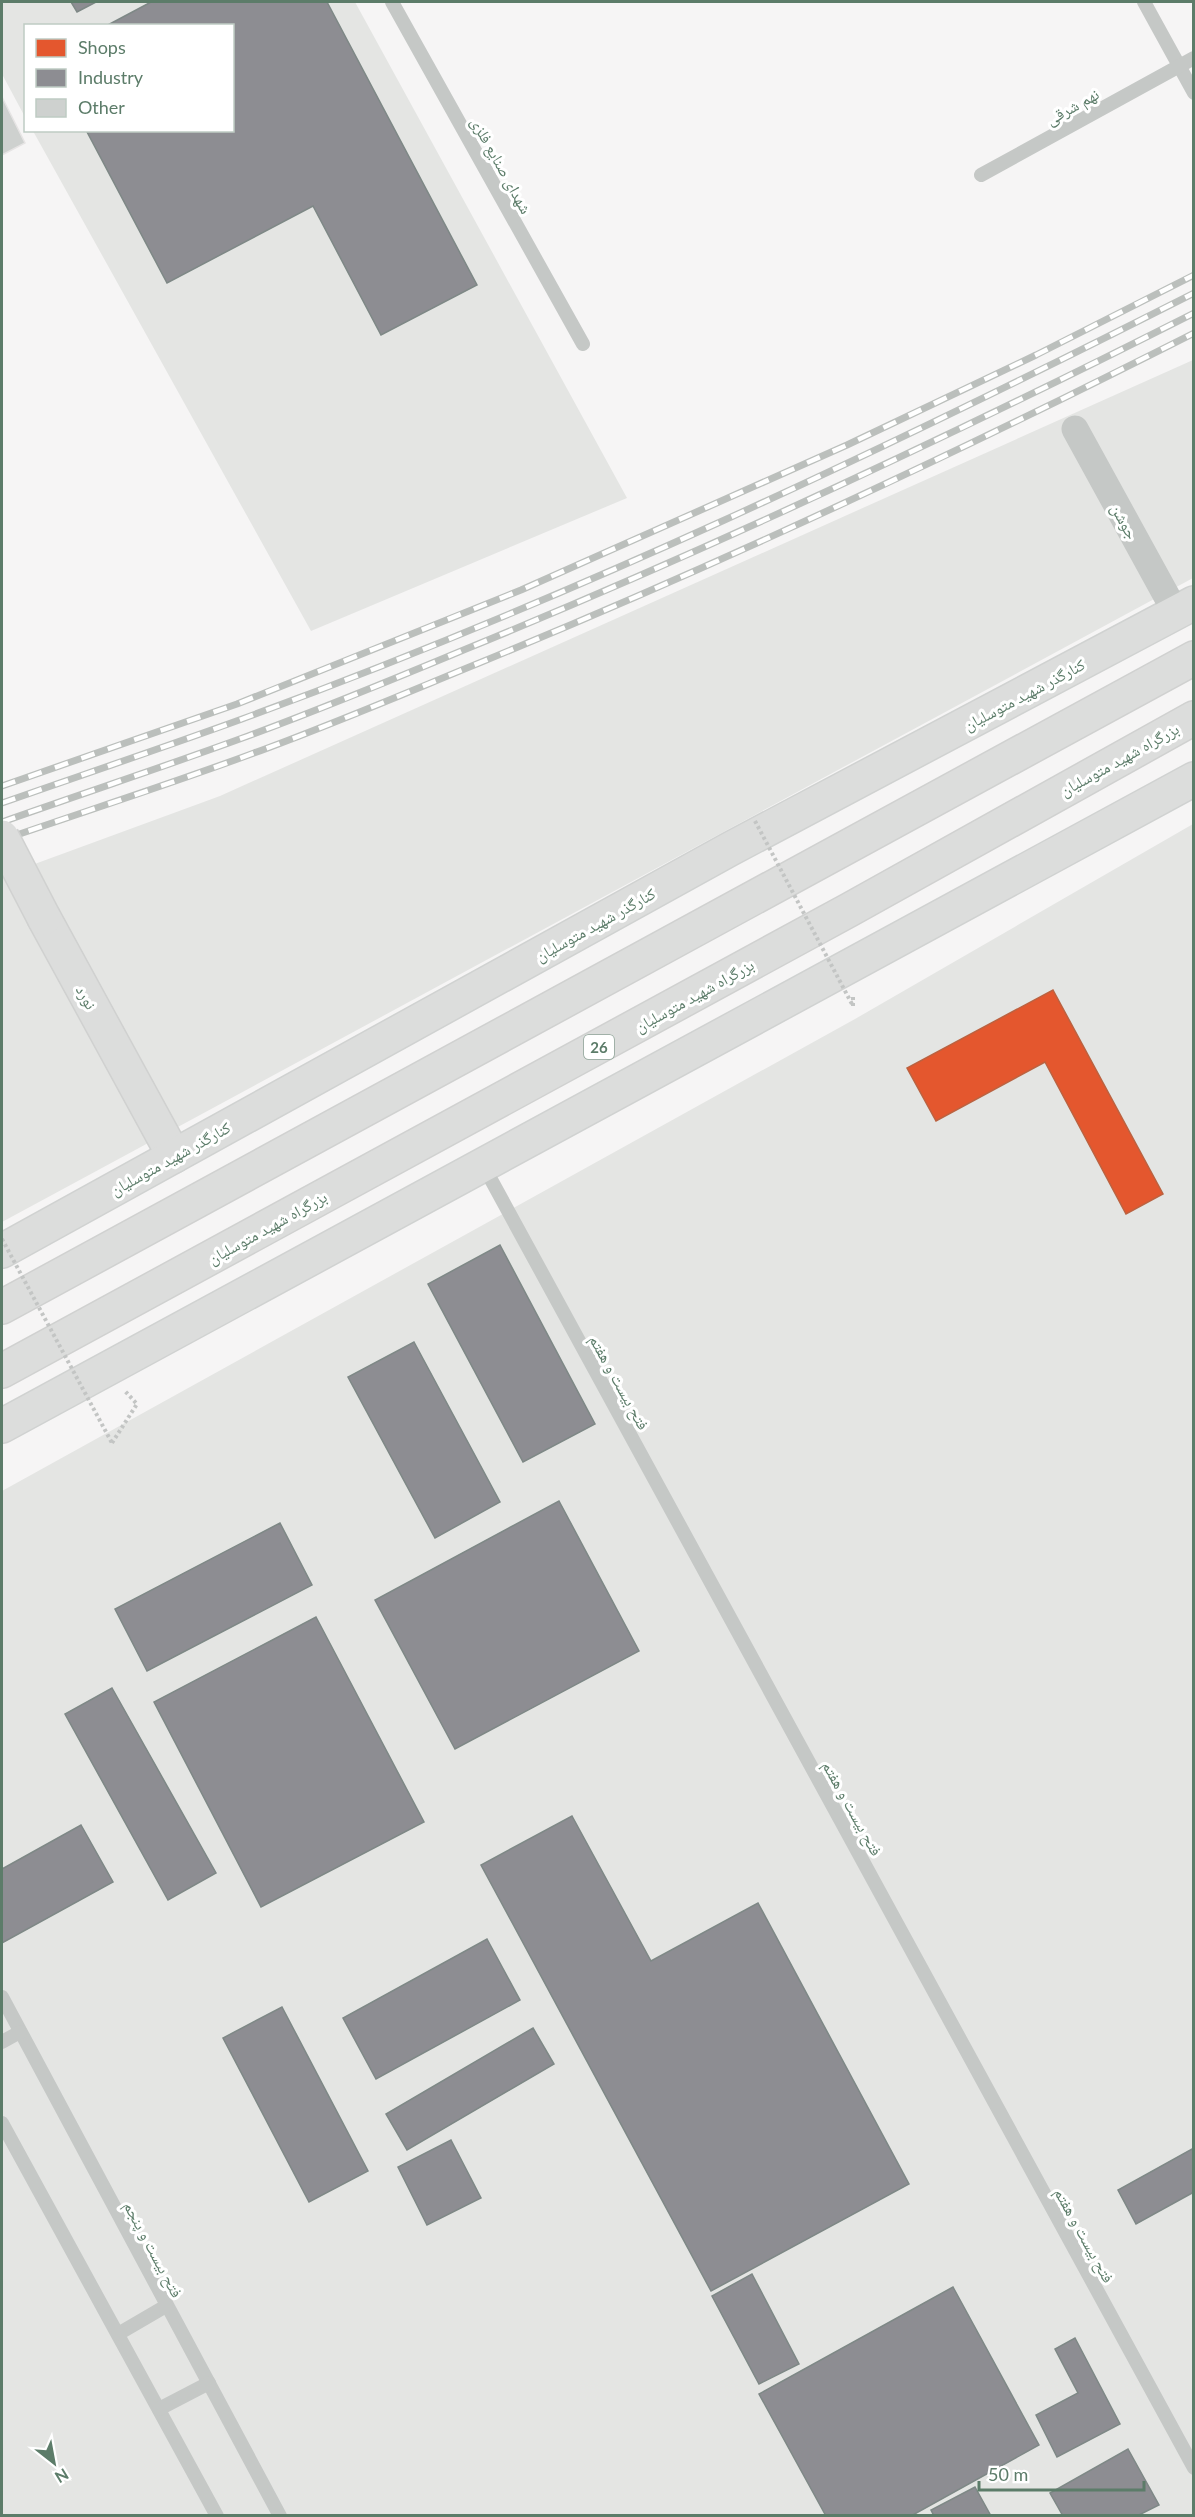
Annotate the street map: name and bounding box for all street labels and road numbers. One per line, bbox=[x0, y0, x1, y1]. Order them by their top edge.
street label: نهم شرقی bbox=[1042, 84, 1103, 130]
street label: شهدای صنایع فلزی bbox=[466, 113, 536, 218]
street label: جوشن bbox=[1106, 500, 1142, 543]
street label: کنارگذر شهید متوسلیان bbox=[960, 654, 1089, 736]
street label: بزرگراه شهید متوسلیان bbox=[1056, 718, 1183, 801]
street label: کنارگذر شهید متوسلیان bbox=[532, 883, 660, 967]
street label: بزرگراه شهید متوسلیان bbox=[631, 954, 758, 1037]
street label: نورد bbox=[72, 982, 101, 1013]
road number: 26 bbox=[584, 1035, 614, 1059]
street label: کنارگذر شهید متوسلیان bbox=[107, 1117, 235, 1201]
street label: بزرگراه شهید متوسلیان bbox=[204, 1186, 331, 1269]
street label: فتح بیست و هفتم bbox=[584, 1331, 654, 1434]
street label: فتح بیست و هفتم bbox=[817, 1757, 887, 1860]
street label: فتح بیست و هفتم bbox=[1049, 2184, 1119, 2287]
street label: فتح بیست و پنجم bbox=[119, 2198, 187, 2301]

